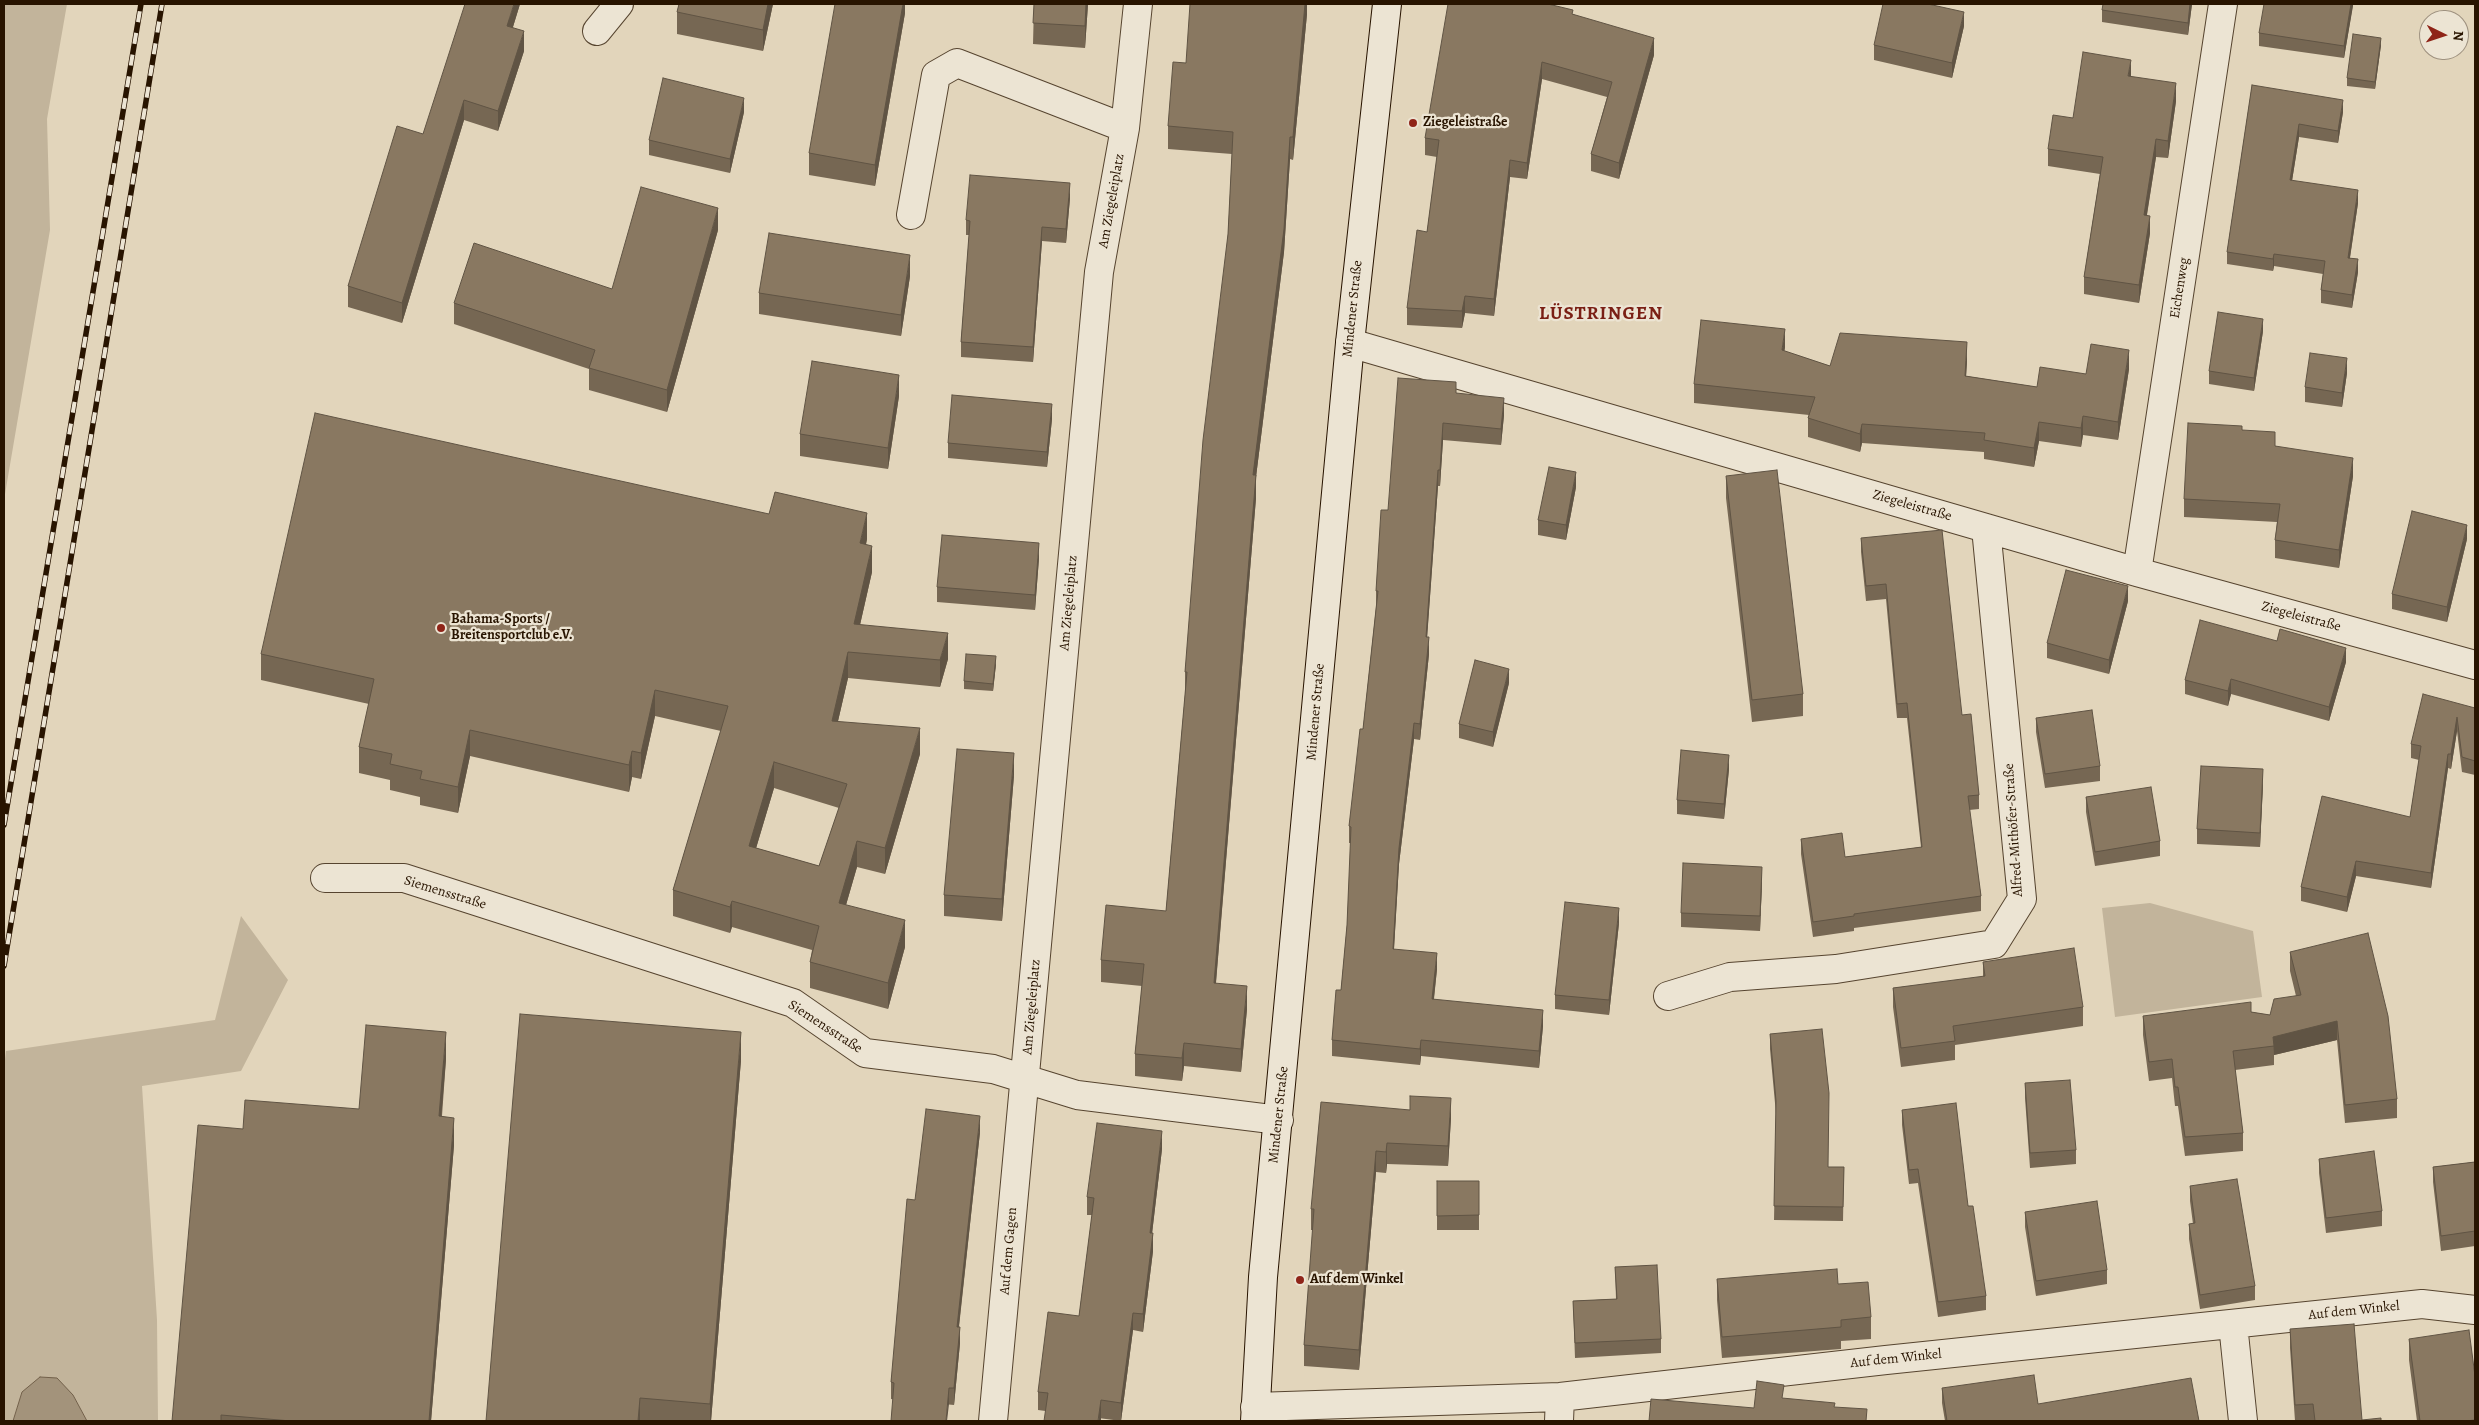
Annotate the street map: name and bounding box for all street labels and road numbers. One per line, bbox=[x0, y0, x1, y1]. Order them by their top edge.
street label: Am Ziegeleiplatz bbox=[1095, 152, 1129, 250]
street label: Eichenweg bbox=[2167, 256, 2193, 320]
street label: Mindener Straße bbox=[1340, 260, 1366, 358]
street label: Ziegeleistraße bbox=[1871, 487, 1953, 525]
street label: Am Ziegeleiplatz bbox=[1056, 555, 1082, 651]
street label: Ziegeleistraße bbox=[2259, 598, 2343, 636]
street label: Mindener Straße bbox=[1303, 663, 1329, 761]
street label: Alfred-Mithöfer-Straße bbox=[2001, 763, 2027, 897]
street label: Siemensstraße bbox=[402, 873, 488, 913]
street label: Am Ziegeleiplatz bbox=[1019, 959, 1045, 1055]
street label: Siemensstraße bbox=[785, 997, 865, 1057]
street label: Mindener Straße bbox=[1266, 1066, 1292, 1164]
street label: Auf dem Gagen bbox=[997, 1207, 1021, 1295]
street label: Auf dem Winkel bbox=[2308, 1298, 2400, 1324]
street label: Auf dem Winkel bbox=[1850, 1346, 1942, 1372]

